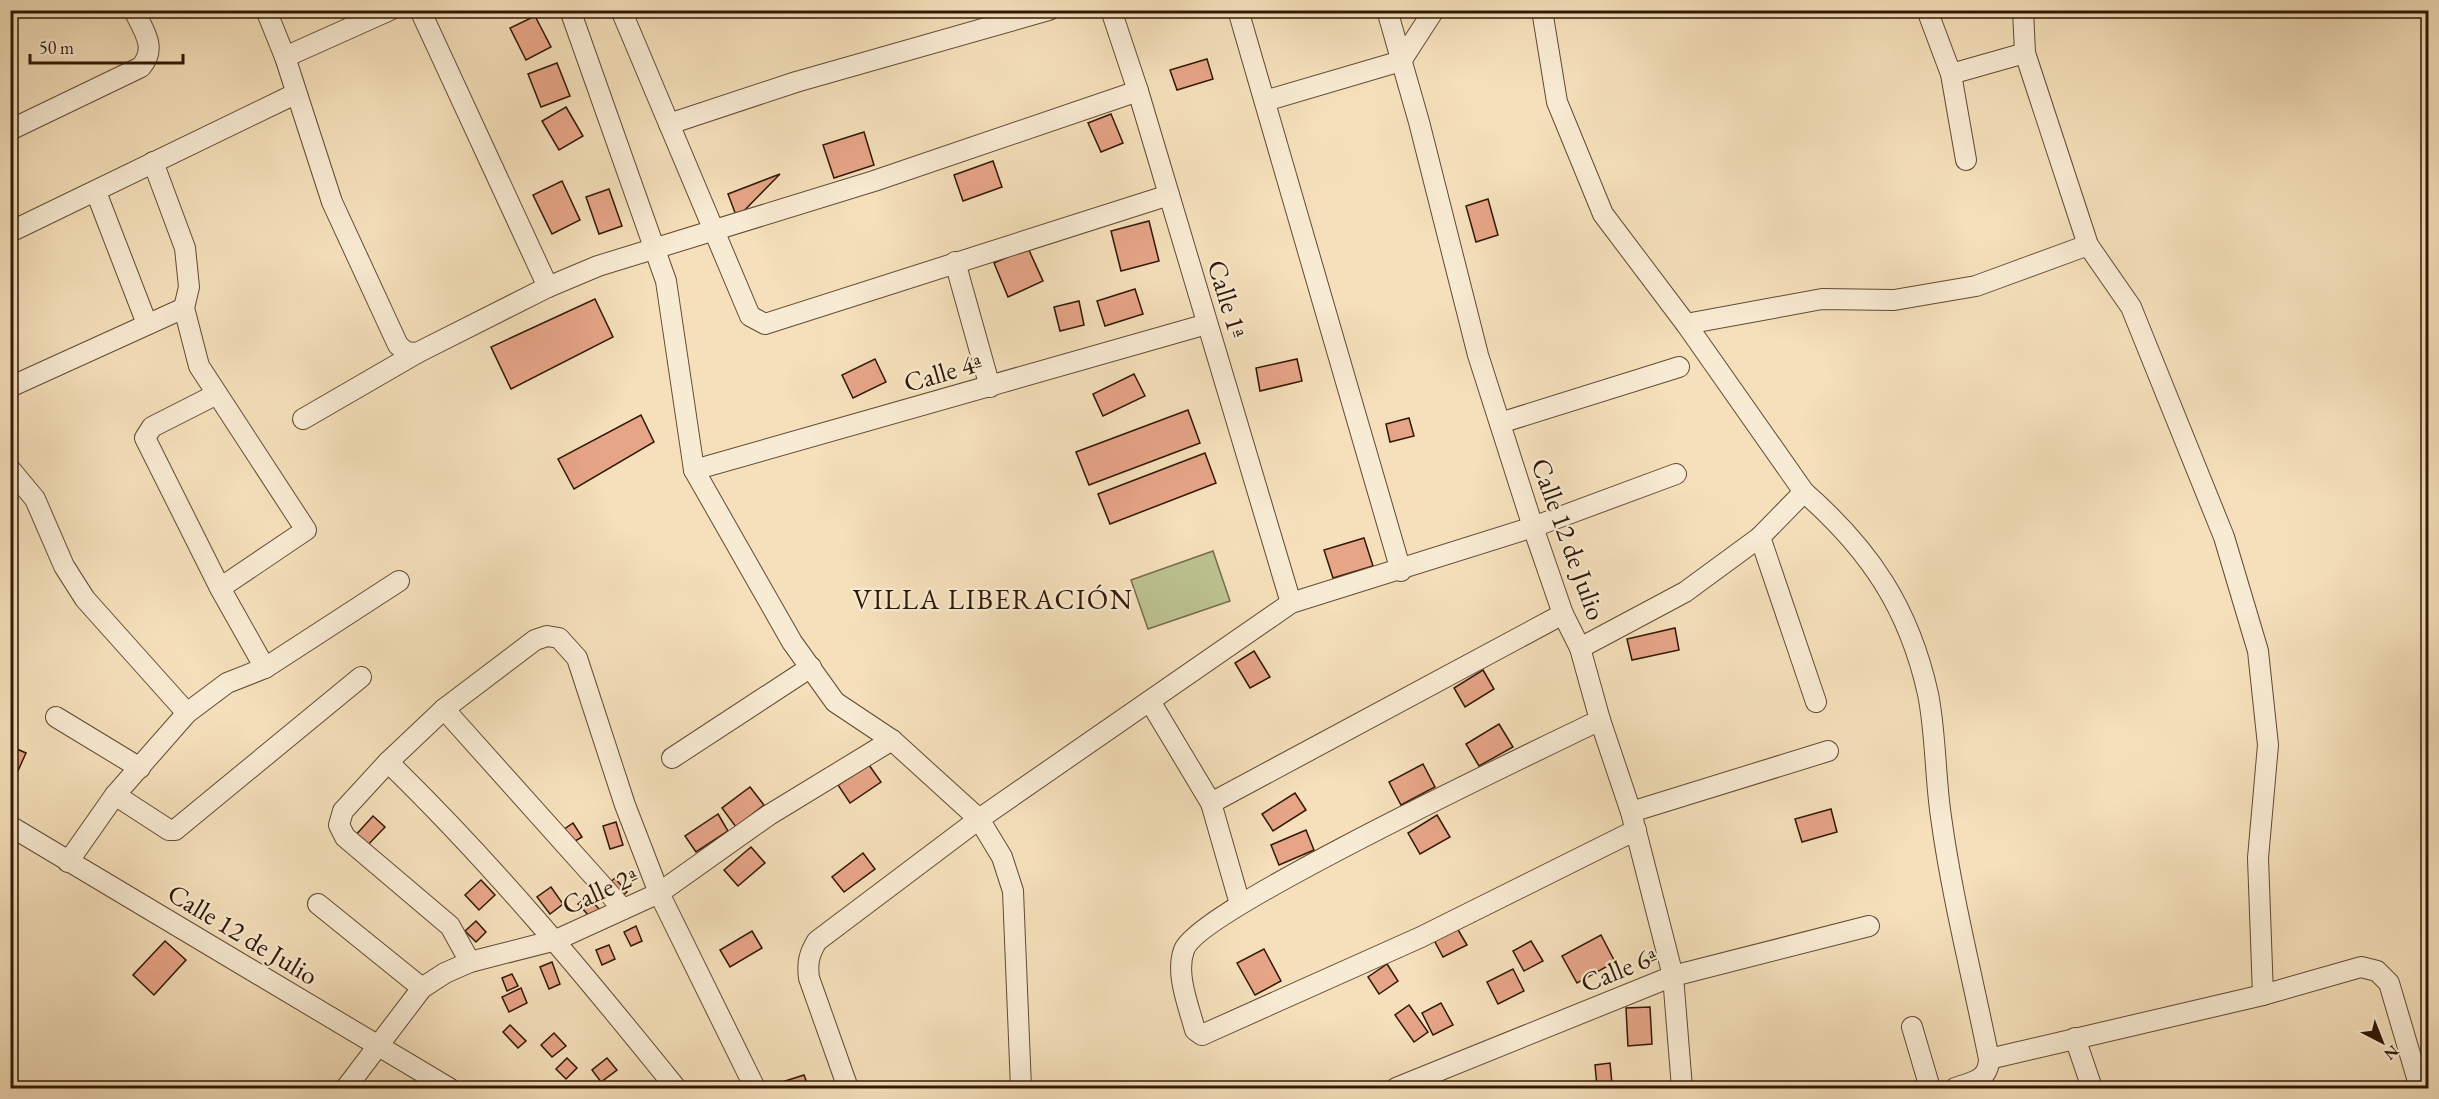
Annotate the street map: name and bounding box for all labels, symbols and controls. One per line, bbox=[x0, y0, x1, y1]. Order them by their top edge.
scale bar bbox=[30, 27, 183, 65]
text: 50 m bbox=[39, 36, 74, 59]
street label: Calle 1ª bbox=[1200, 256, 1256, 342]
street label: Calle 4ª bbox=[900, 344, 986, 400]
street label: Calle 12 de Julio bbox=[1524, 453, 1614, 625]
district label: VILLA LIBERACIÓN bbox=[853, 581, 1133, 617]
street label: Calle 2ª bbox=[556, 858, 644, 922]
street label: Calle 12 de Julio bbox=[161, 875, 325, 993]
street label: Calle 6ª bbox=[1575, 938, 1663, 1000]
north arrow bbox=[2352, 1012, 2412, 1072]
text: N bbox=[2380, 1041, 2404, 1065]

